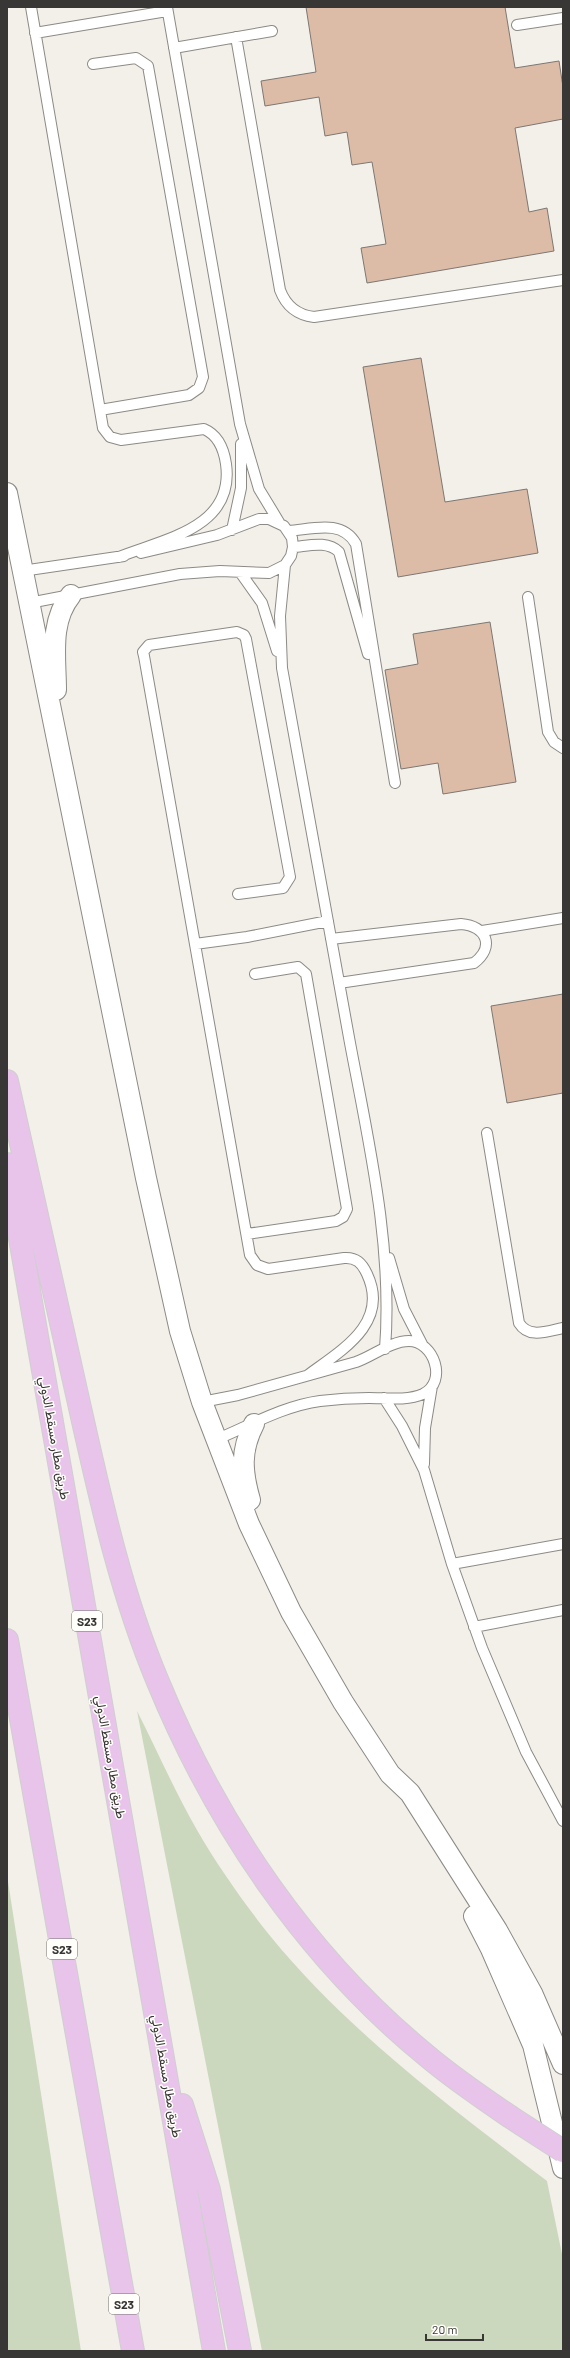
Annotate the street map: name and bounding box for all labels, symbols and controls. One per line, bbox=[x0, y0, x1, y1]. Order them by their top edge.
street label: طريق مطار مسقط الدولي bbox=[33, 1375, 74, 1501]
road number: S23 bbox=[72, 1611, 102, 1631]
street label: طريق مطار مسقط الدولي bbox=[89, 1694, 130, 1820]
road number: S23 bbox=[47, 1939, 77, 1959]
street label: طريق مطار مسقط الدولي bbox=[145, 2013, 186, 2139]
road number: S23 bbox=[109, 2294, 139, 2314]
scale bar bbox=[426, 2316, 483, 2342]
text: 20 m bbox=[432, 2322, 458, 2336]

